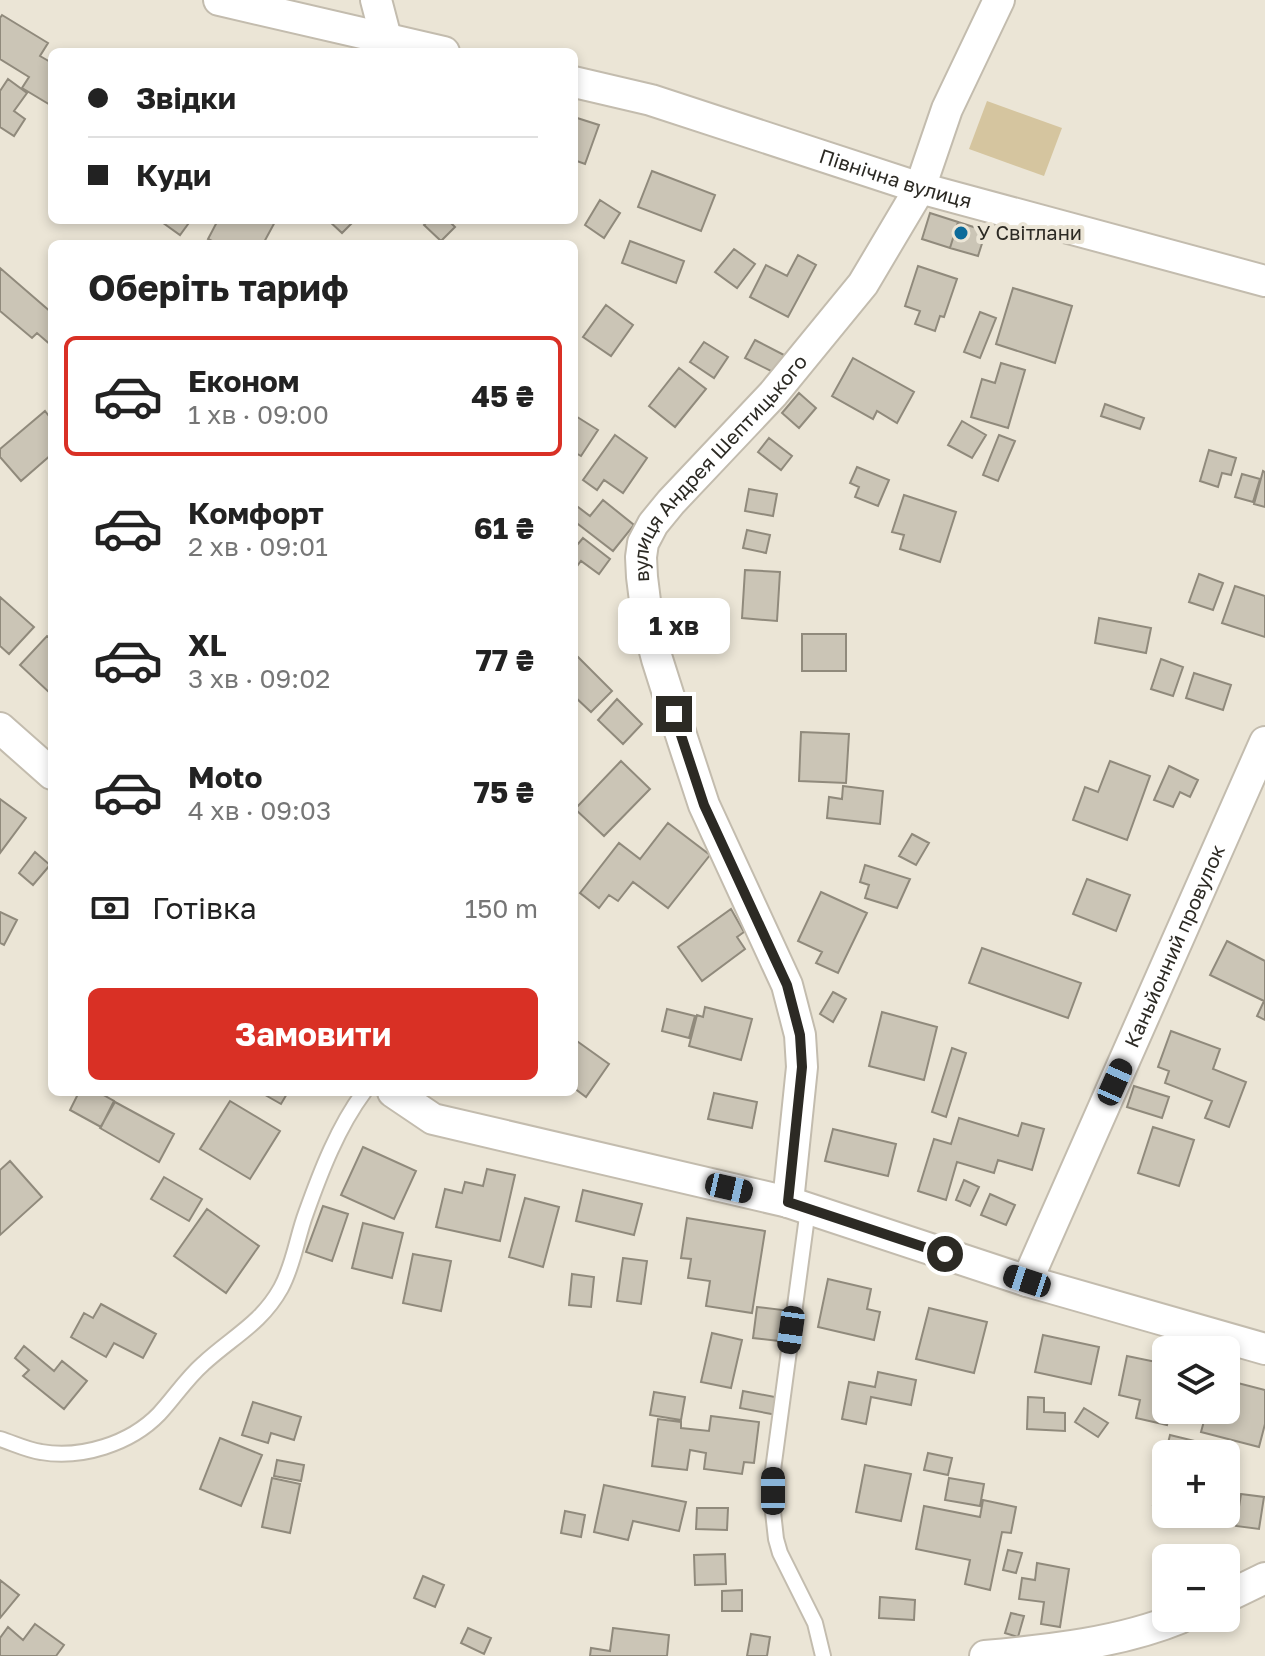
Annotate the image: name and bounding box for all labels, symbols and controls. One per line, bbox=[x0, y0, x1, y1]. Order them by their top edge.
text: Звідки bbox=[136, 80, 236, 116]
street label: Північна вулиця bbox=[816, 143, 975, 212]
text: Куди bbox=[136, 157, 211, 193]
place label: У Світлани bbox=[977, 220, 1082, 244]
marker: У Світлани bbox=[952, 224, 970, 242]
text: Оберіть тариф bbox=[88, 266, 349, 309]
street label: вулиця Андрея Шептицького bbox=[628, 349, 811, 583]
icon: car bbox=[92, 360, 164, 432]
text: Економ bbox=[188, 363, 299, 399]
text: 45 ₴ bbox=[471, 378, 534, 414]
text: 1 хв · 09:00 bbox=[188, 399, 329, 430]
icon: car bbox=[92, 492, 164, 564]
text: Комфорт bbox=[188, 495, 324, 531]
text: 61 ₴ bbox=[474, 510, 534, 546]
text: 2 хв · 09:01 bbox=[188, 531, 328, 562]
callout: 1 хв bbox=[618, 598, 730, 654]
text: 1 хв bbox=[649, 610, 699, 641]
icon: car bbox=[92, 624, 164, 696]
text: XL bbox=[188, 627, 227, 663]
text: 77 ₴ bbox=[476, 642, 534, 678]
text: 3 хв · 09:02 bbox=[188, 663, 330, 694]
route end bbox=[656, 696, 692, 732]
icon: car bbox=[92, 756, 164, 828]
text: Moto bbox=[188, 759, 263, 795]
text: 75 ₴ bbox=[474, 774, 534, 810]
text: 4 хв · 09:03 bbox=[188, 795, 331, 826]
street label: Каньйонний провулок bbox=[1119, 841, 1229, 1051]
icon: cash bbox=[88, 886, 132, 930]
text: Готівка bbox=[152, 890, 257, 926]
text: 150 m bbox=[465, 893, 538, 924]
button: Замовити bbox=[88, 988, 538, 1080]
car bbox=[1094, 1055, 1136, 1109]
car bbox=[703, 1171, 755, 1205]
route start bbox=[927, 1236, 963, 1272]
car bbox=[1000, 1262, 1054, 1300]
car bbox=[776, 1305, 806, 1355]
map controls bbox=[1152, 1336, 1240, 1632]
button: layers bbox=[1152, 1336, 1240, 1424]
button: + bbox=[1152, 1440, 1240, 1528]
car bbox=[761, 1467, 785, 1515]
button: − bbox=[1152, 1544, 1240, 1632]

